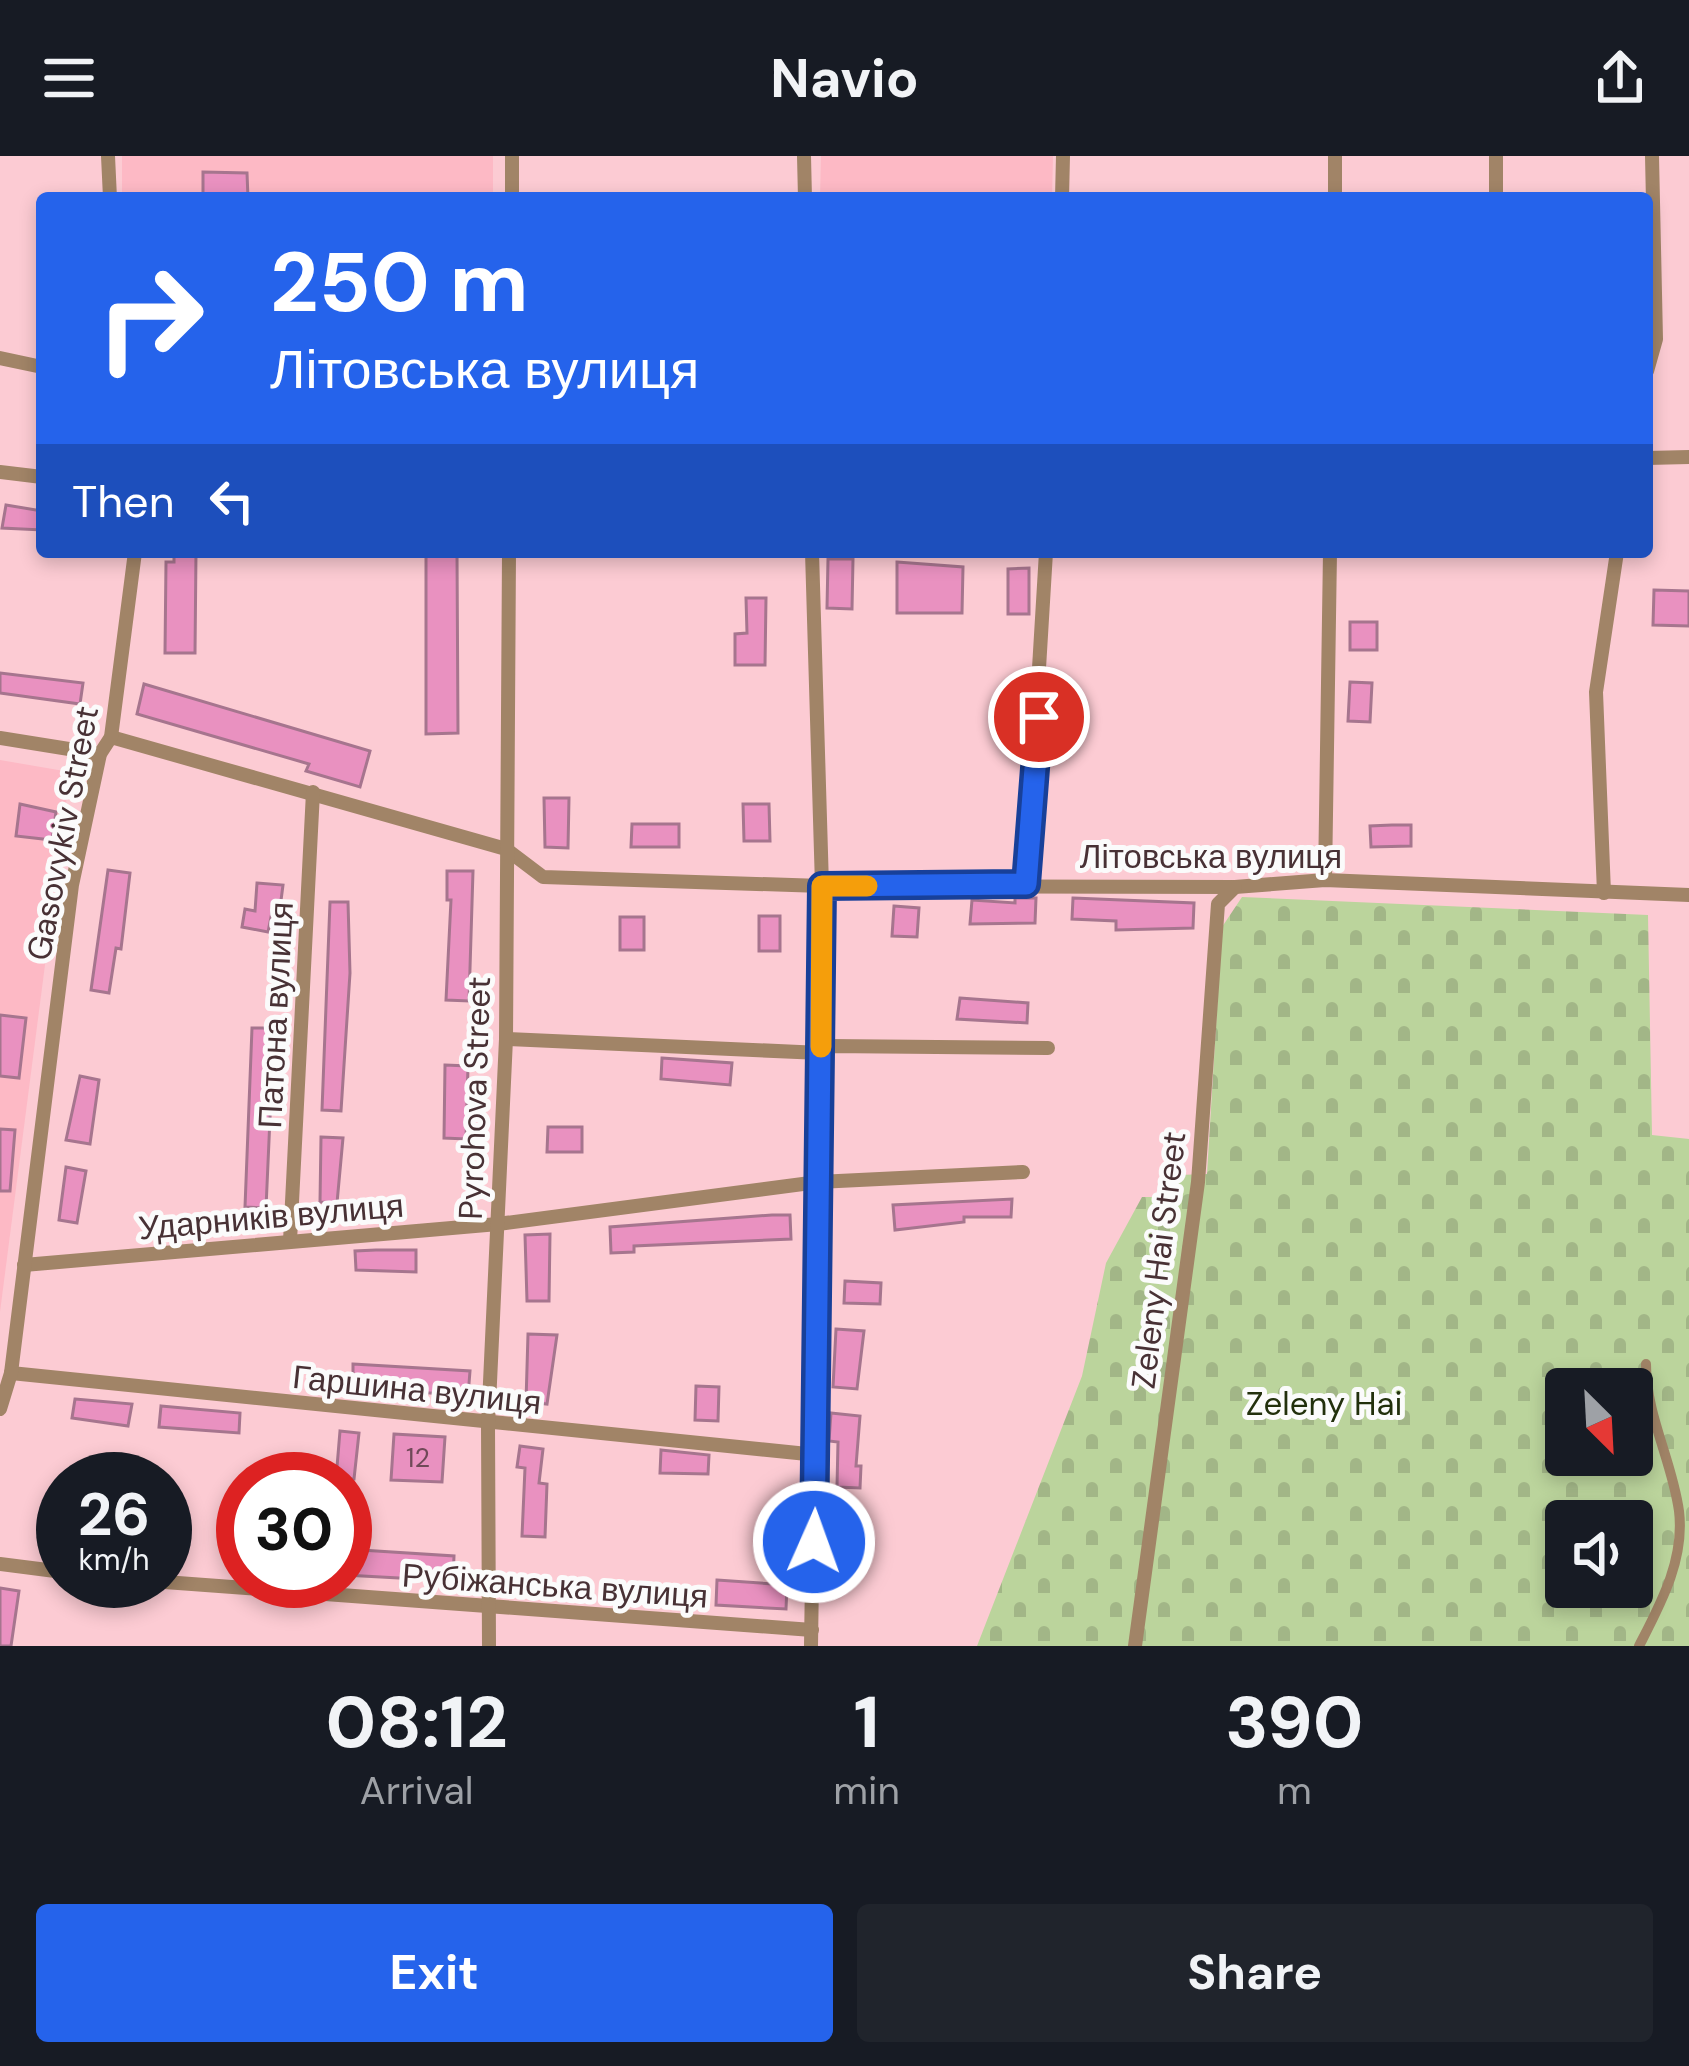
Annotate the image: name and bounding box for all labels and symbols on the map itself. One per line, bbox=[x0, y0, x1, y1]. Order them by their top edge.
pin bbox=[988, 666, 1090, 768]
street label: Gasovykiv Street bbox=[17, 702, 108, 964]
street label: Літовська вулиця bbox=[1080, 835, 1342, 878]
street label: Патона вулиця bbox=[248, 901, 303, 1129]
street label: Pyrohova Street bbox=[449, 976, 500, 1220]
street label: Zeleny Hai Street bbox=[1121, 1129, 1196, 1391]
street label: Ударників вулиця bbox=[137, 1183, 405, 1250]
street label: Гаршина вулиця bbox=[290, 1355, 544, 1424]
north arrow bbox=[1545, 1368, 1653, 1476]
park label: Zeleny Hai bbox=[1246, 1382, 1402, 1425]
house number: 12 bbox=[406, 1440, 430, 1475]
speed limit sign: 30 bbox=[216, 1452, 372, 1608]
position arrow bbox=[751, 1479, 877, 1605]
street label: Рубіжанська вулиця bbox=[400, 1553, 709, 1618]

